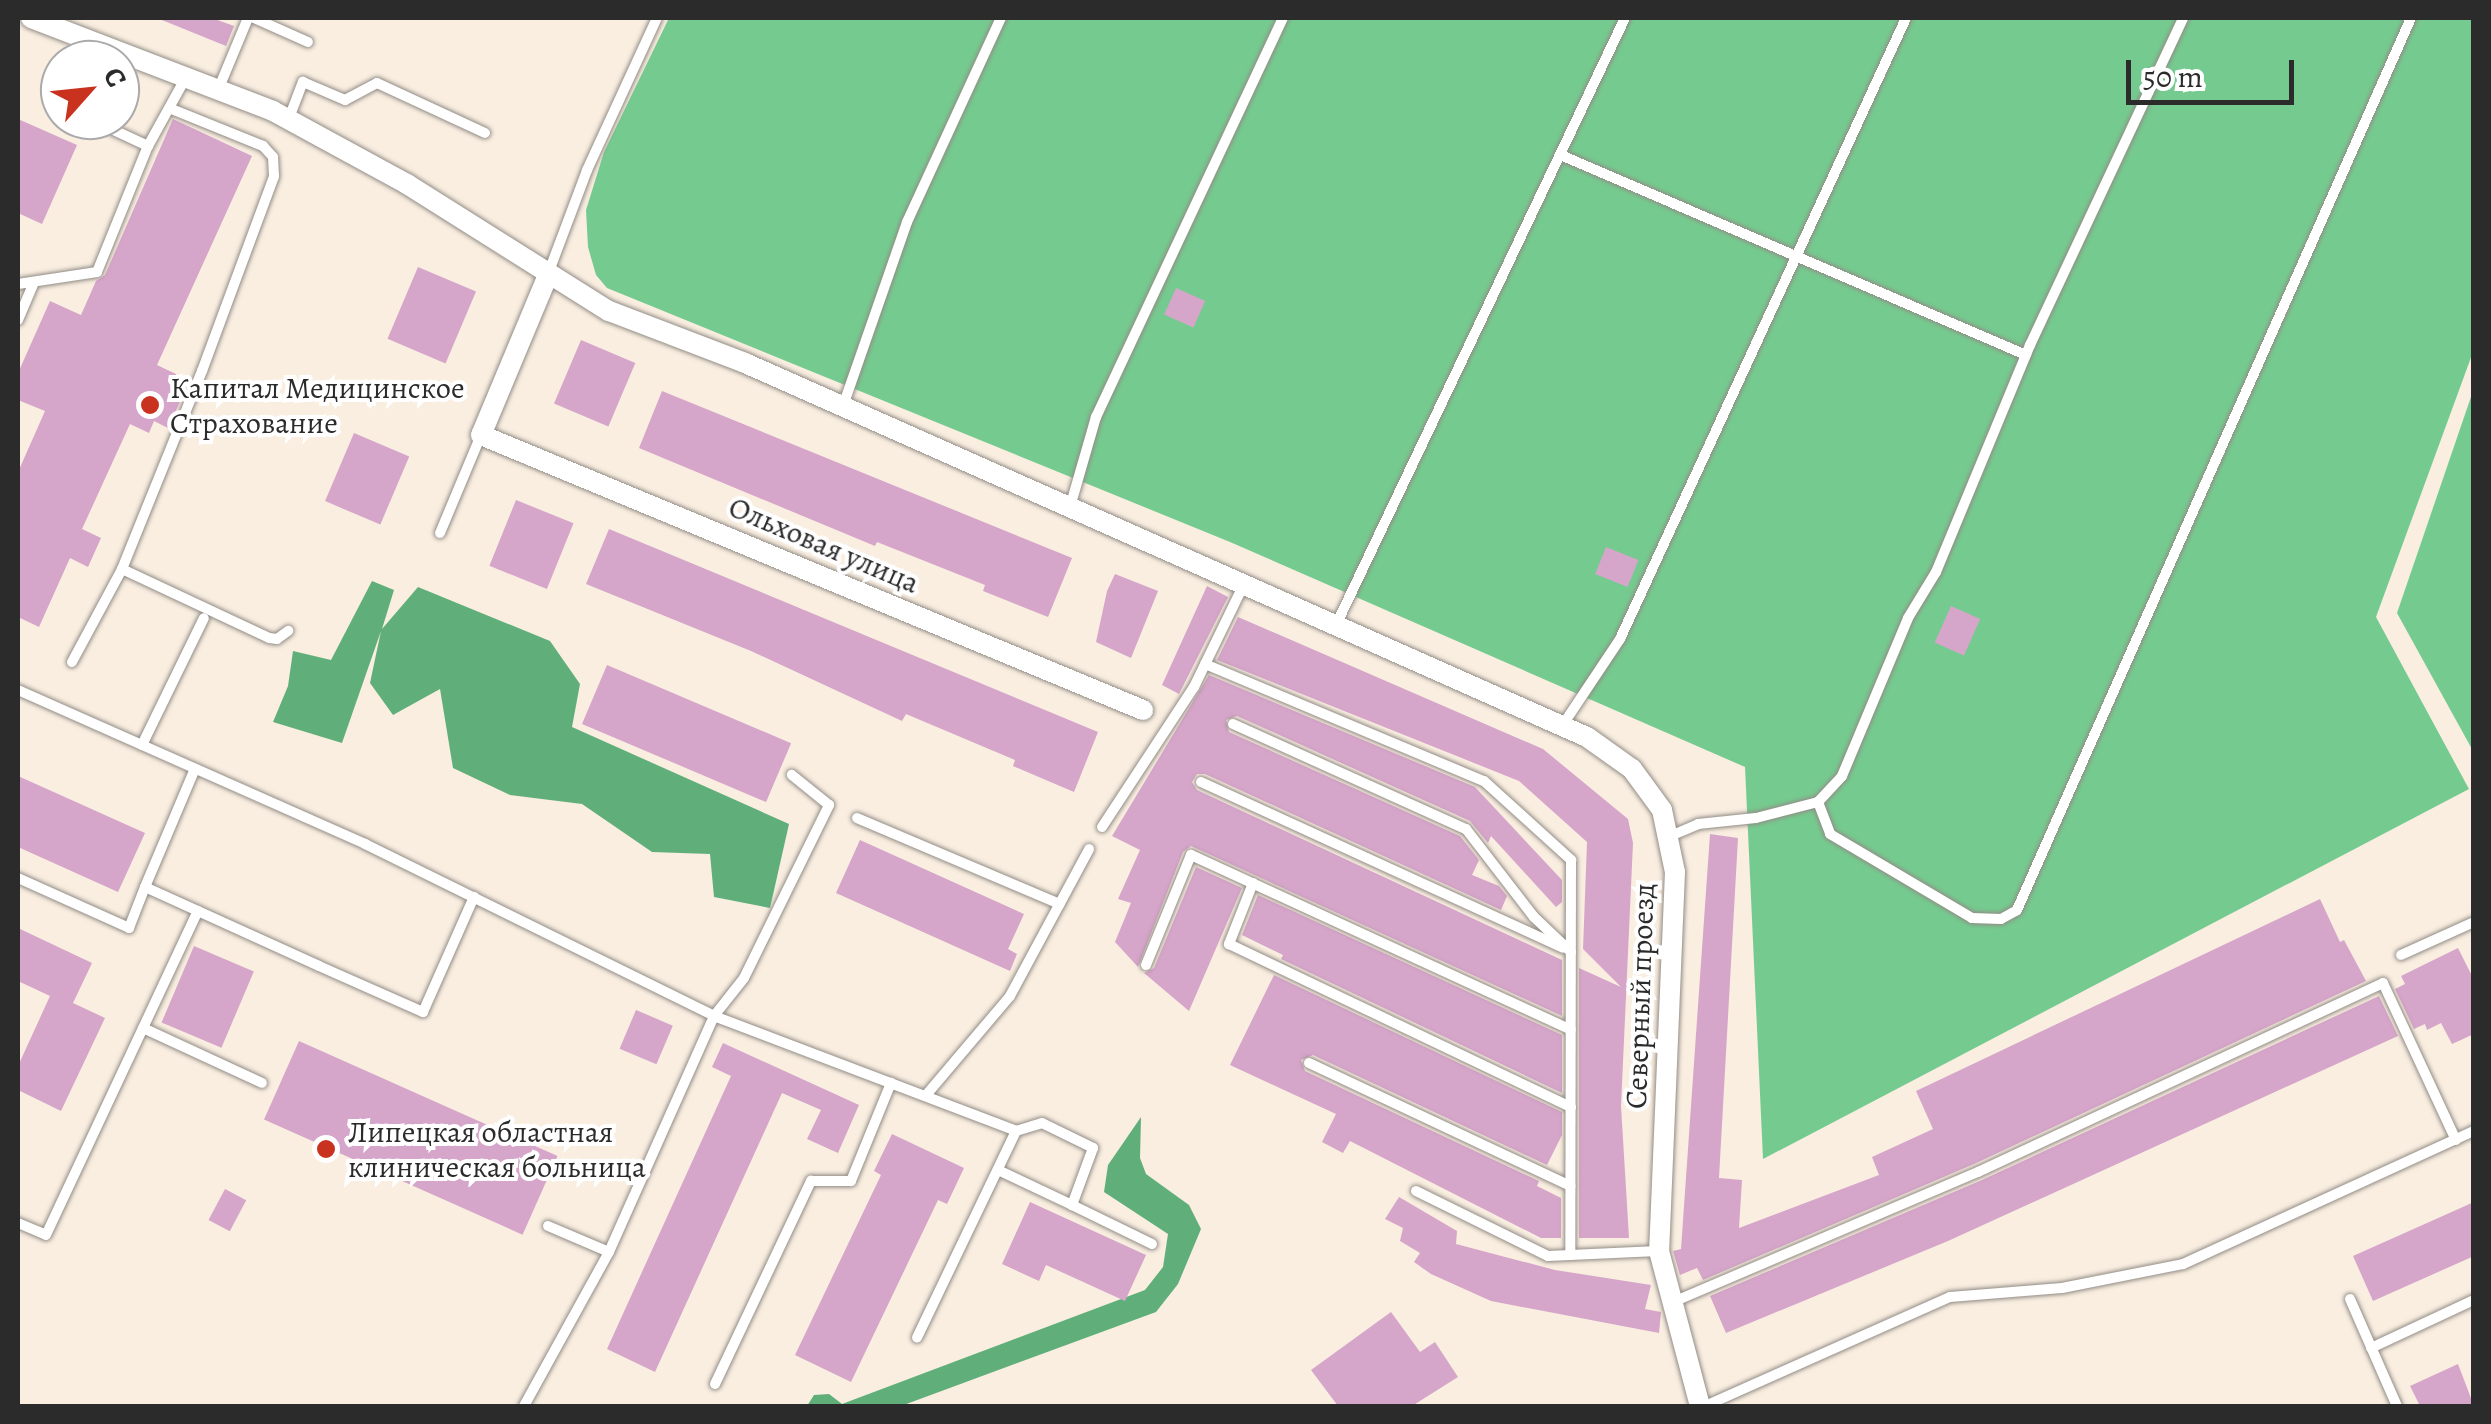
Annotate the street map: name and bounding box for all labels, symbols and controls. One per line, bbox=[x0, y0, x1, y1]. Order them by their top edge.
north arrow bbox=[40, 40, 140, 140]
scale bar bbox=[2131, 40, 2298, 102]
text: 50 m bbox=[2143, 57, 2203, 97]
text: С bbox=[94, 61, 136, 94]
place label: Капитал Медицинское Страхование bbox=[170, 370, 465, 440]
marker: Капитал Медицинское Страхование bbox=[139, 394, 161, 416]
street label: Ольховая улица bbox=[723, 489, 925, 601]
street label: Северный проезд bbox=[1618, 883, 1662, 1109]
place label: Липецкая областная клиническая больница bbox=[348, 1114, 646, 1184]
marker: Липецкая областная клиническая больница bbox=[313, 1136, 339, 1162]

